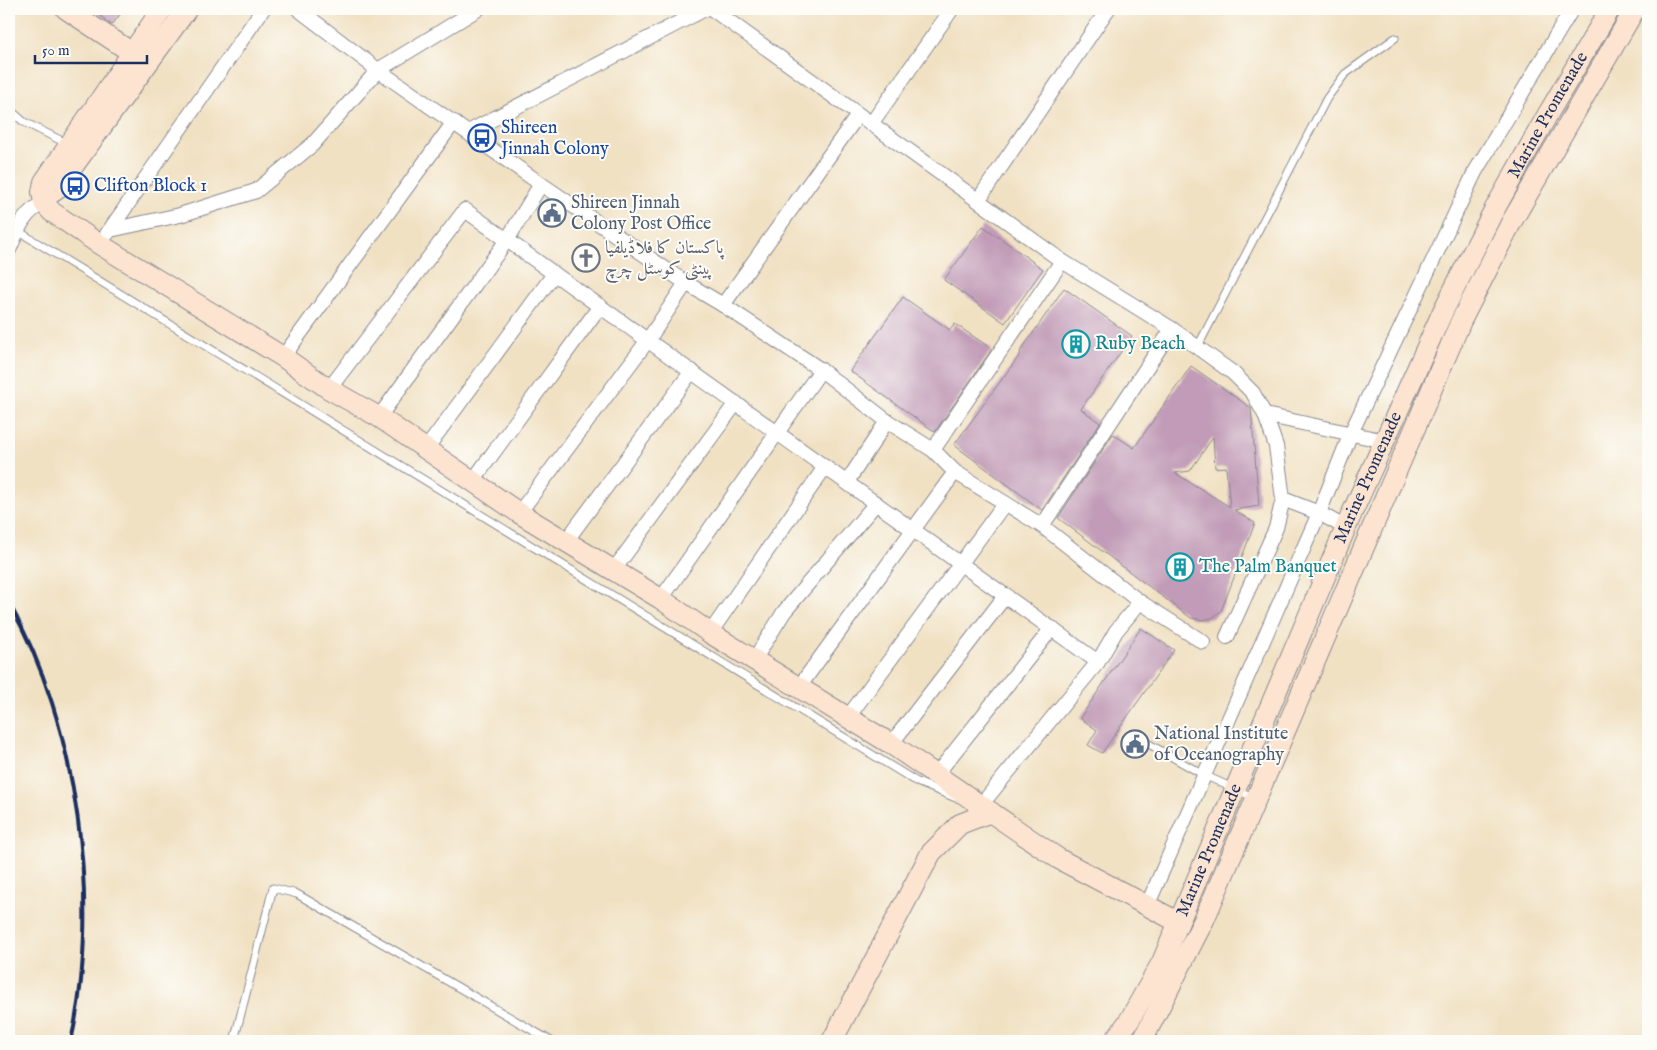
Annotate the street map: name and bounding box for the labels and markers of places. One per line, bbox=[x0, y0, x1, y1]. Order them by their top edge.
place label: Shireen Jinnah Colony bbox=[499, 117, 609, 161]
bus stop icon: Shireen Jinnah Colony bbox=[467, 123, 497, 153]
bus stop icon: Clifton Block 1 bbox=[60, 171, 90, 201]
place label: Clifton Block 1 bbox=[94, 175, 207, 198]
place label: Shireen Jinnah Colony Post Office bbox=[571, 192, 711, 236]
public building icon: Shireen Jinnah Colony Post Office bbox=[537, 198, 567, 228]
place label: پاکستان کا فلاڈیلفیا پینٹی کوسٹل چرچ bbox=[605, 237, 725, 284]
church icon: پاکستان کا فلاڈیلفیا پینٹی کوسٹل چرچ bbox=[571, 243, 601, 273]
building icon: Ruby Beach bbox=[1061, 329, 1091, 359]
place label: Ruby Beach bbox=[1095, 333, 1186, 356]
building icon: The Palm Banquet bbox=[1165, 552, 1195, 582]
place label: The Palm Banquet bbox=[1199, 556, 1337, 579]
place label: National Institute of Oceanography bbox=[1154, 723, 1288, 767]
public building icon: National Institute of Oceanography bbox=[1120, 729, 1150, 759]

